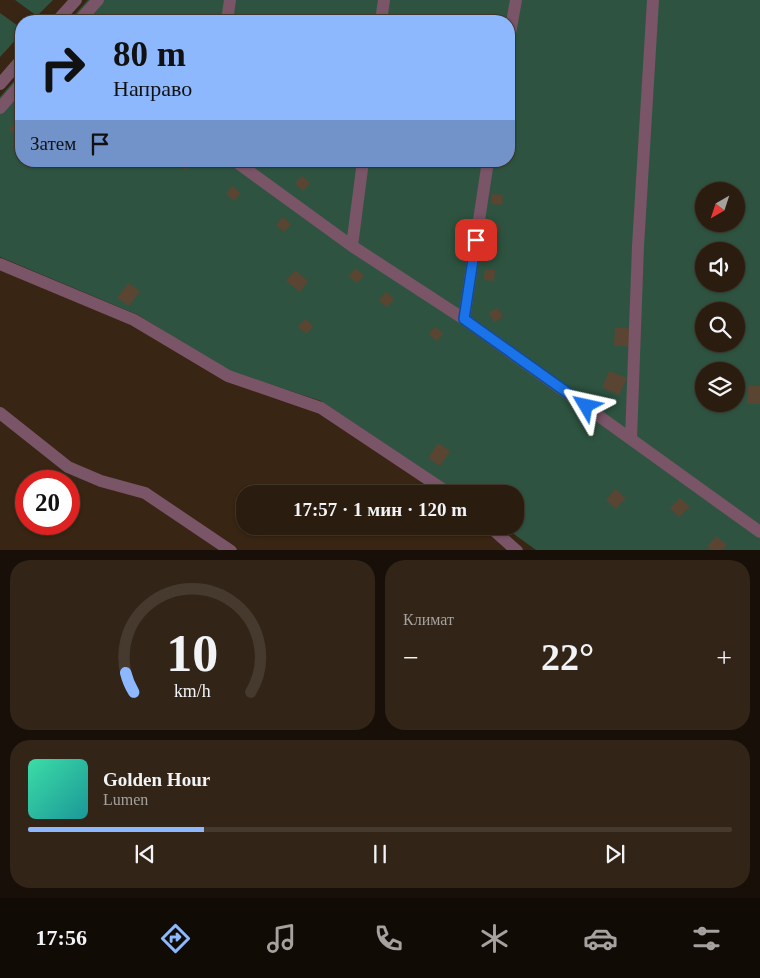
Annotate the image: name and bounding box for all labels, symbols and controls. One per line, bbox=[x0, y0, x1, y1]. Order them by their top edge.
icon: right bbox=[30, 35, 95, 100]
text: 80 m bbox=[113, 35, 186, 74]
text: Направо bbox=[113, 76, 192, 101]
icon: arrive bbox=[86, 130, 114, 158]
text: Затем bbox=[30, 133, 76, 154]
north arrow bbox=[695, 182, 745, 232]
map controls bbox=[695, 182, 745, 412]
pin bbox=[455, 219, 497, 261]
icon: arrive bbox=[462, 226, 490, 254]
button: sound bbox=[695, 242, 745, 292]
button: search bbox=[695, 302, 745, 352]
button: layers bbox=[695, 362, 745, 412]
position arrow bbox=[559, 379, 611, 431]
speed limit sign: 20 bbox=[15, 470, 80, 535]
text: 17:57 · 1 мин · 120 m bbox=[293, 499, 467, 520]
text: Климат bbox=[403, 611, 454, 628]
text: 10 bbox=[167, 625, 219, 682]
text: 22° bbox=[541, 636, 594, 678]
text: − bbox=[403, 642, 419, 673]
text: + bbox=[716, 642, 732, 673]
text: km/h bbox=[174, 681, 211, 701]
text: Golden Hour bbox=[103, 769, 210, 790]
text: Lumen bbox=[103, 791, 148, 808]
icon: previous bbox=[131, 840, 159, 868]
icon: pause bbox=[366, 840, 394, 868]
icon: next bbox=[601, 840, 629, 868]
icon: directions bbox=[158, 921, 193, 956]
icon: music bbox=[264, 921, 299, 956]
icon: phone bbox=[371, 921, 406, 956]
icon: climate bbox=[477, 921, 512, 956]
icon: car bbox=[583, 921, 618, 956]
icon: filters bbox=[689, 921, 724, 956]
text: 17:56 bbox=[36, 925, 87, 950]

